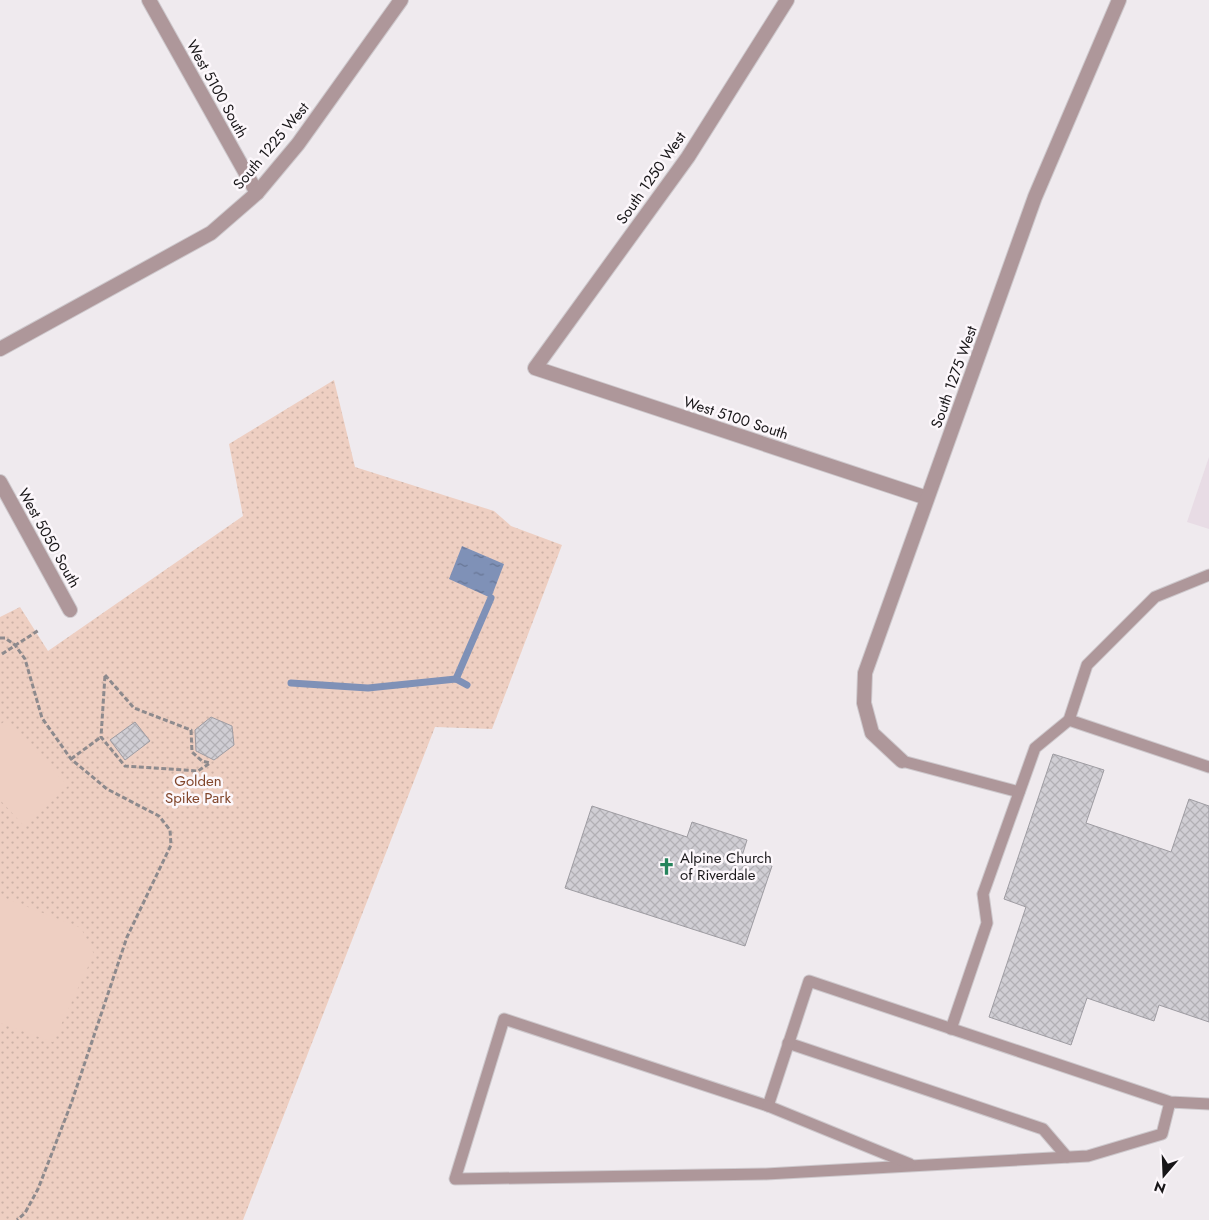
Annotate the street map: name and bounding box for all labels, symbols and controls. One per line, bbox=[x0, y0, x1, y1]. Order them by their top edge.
street label: West 5100 South bbox=[181, 36, 253, 142]
street label: South 1225 West bbox=[228, 97, 314, 194]
street label: South 1250 West bbox=[611, 127, 691, 229]
street label: South 1275 West bbox=[925, 322, 983, 431]
street label: West 5100 South bbox=[681, 391, 791, 445]
street label: West 5050 South bbox=[13, 484, 85, 592]
park label: Golden Spike Park bbox=[165, 770, 231, 809]
place label: Alpine Church of Riverdale bbox=[680, 847, 772, 886]
church icon: Alpine Church of Riverdale bbox=[656, 857, 676, 877]
north arrow bbox=[1139, 1150, 1189, 1200]
text: N bbox=[1151, 1176, 1168, 1199]

